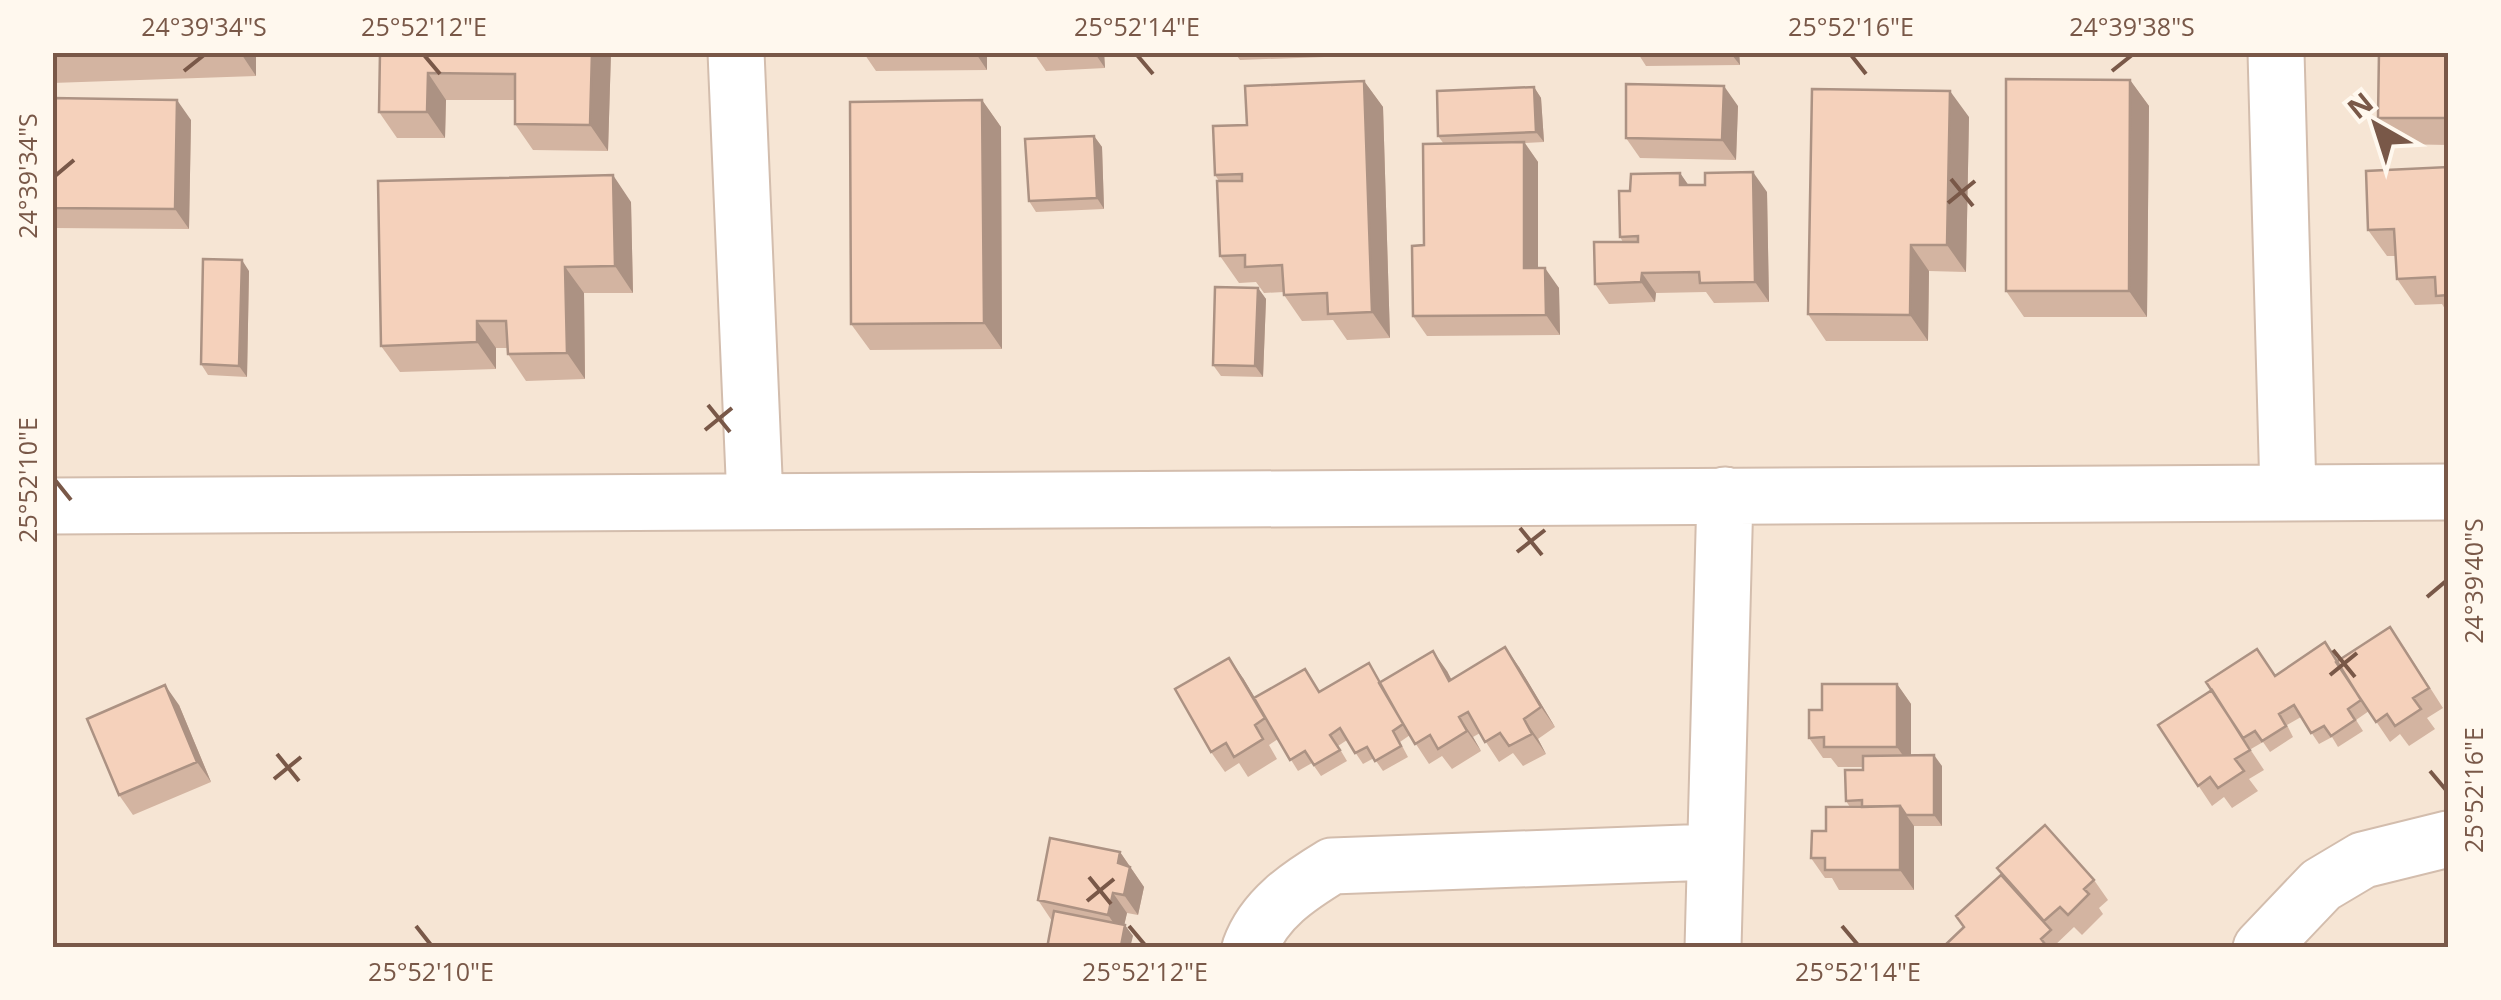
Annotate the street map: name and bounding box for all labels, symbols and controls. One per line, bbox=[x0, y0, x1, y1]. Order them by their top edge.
text: 24°39'34"S bbox=[141, 9, 267, 43]
text: 25°52'12"E bbox=[361, 9, 487, 43]
text: 25°52'14"E bbox=[1074, 9, 1200, 43]
text: 25°52'16"E bbox=[1788, 9, 1914, 43]
text: 24°39'38"S bbox=[2069, 9, 2195, 43]
north arrow bbox=[2326, 75, 2426, 175]
text: N bbox=[2339, 83, 2380, 127]
text: 24°39'34"S bbox=[10, 113, 44, 239]
text: 25°52'10"E bbox=[10, 417, 44, 543]
text: 24°39'40"S bbox=[2456, 518, 2490, 644]
text: 25°52'16"E bbox=[2456, 727, 2490, 853]
text: 25°52'10"E bbox=[368, 954, 494, 988]
text: 25°52'12"E bbox=[1082, 954, 1208, 988]
text: 25°52'14"E bbox=[1795, 954, 1921, 988]

